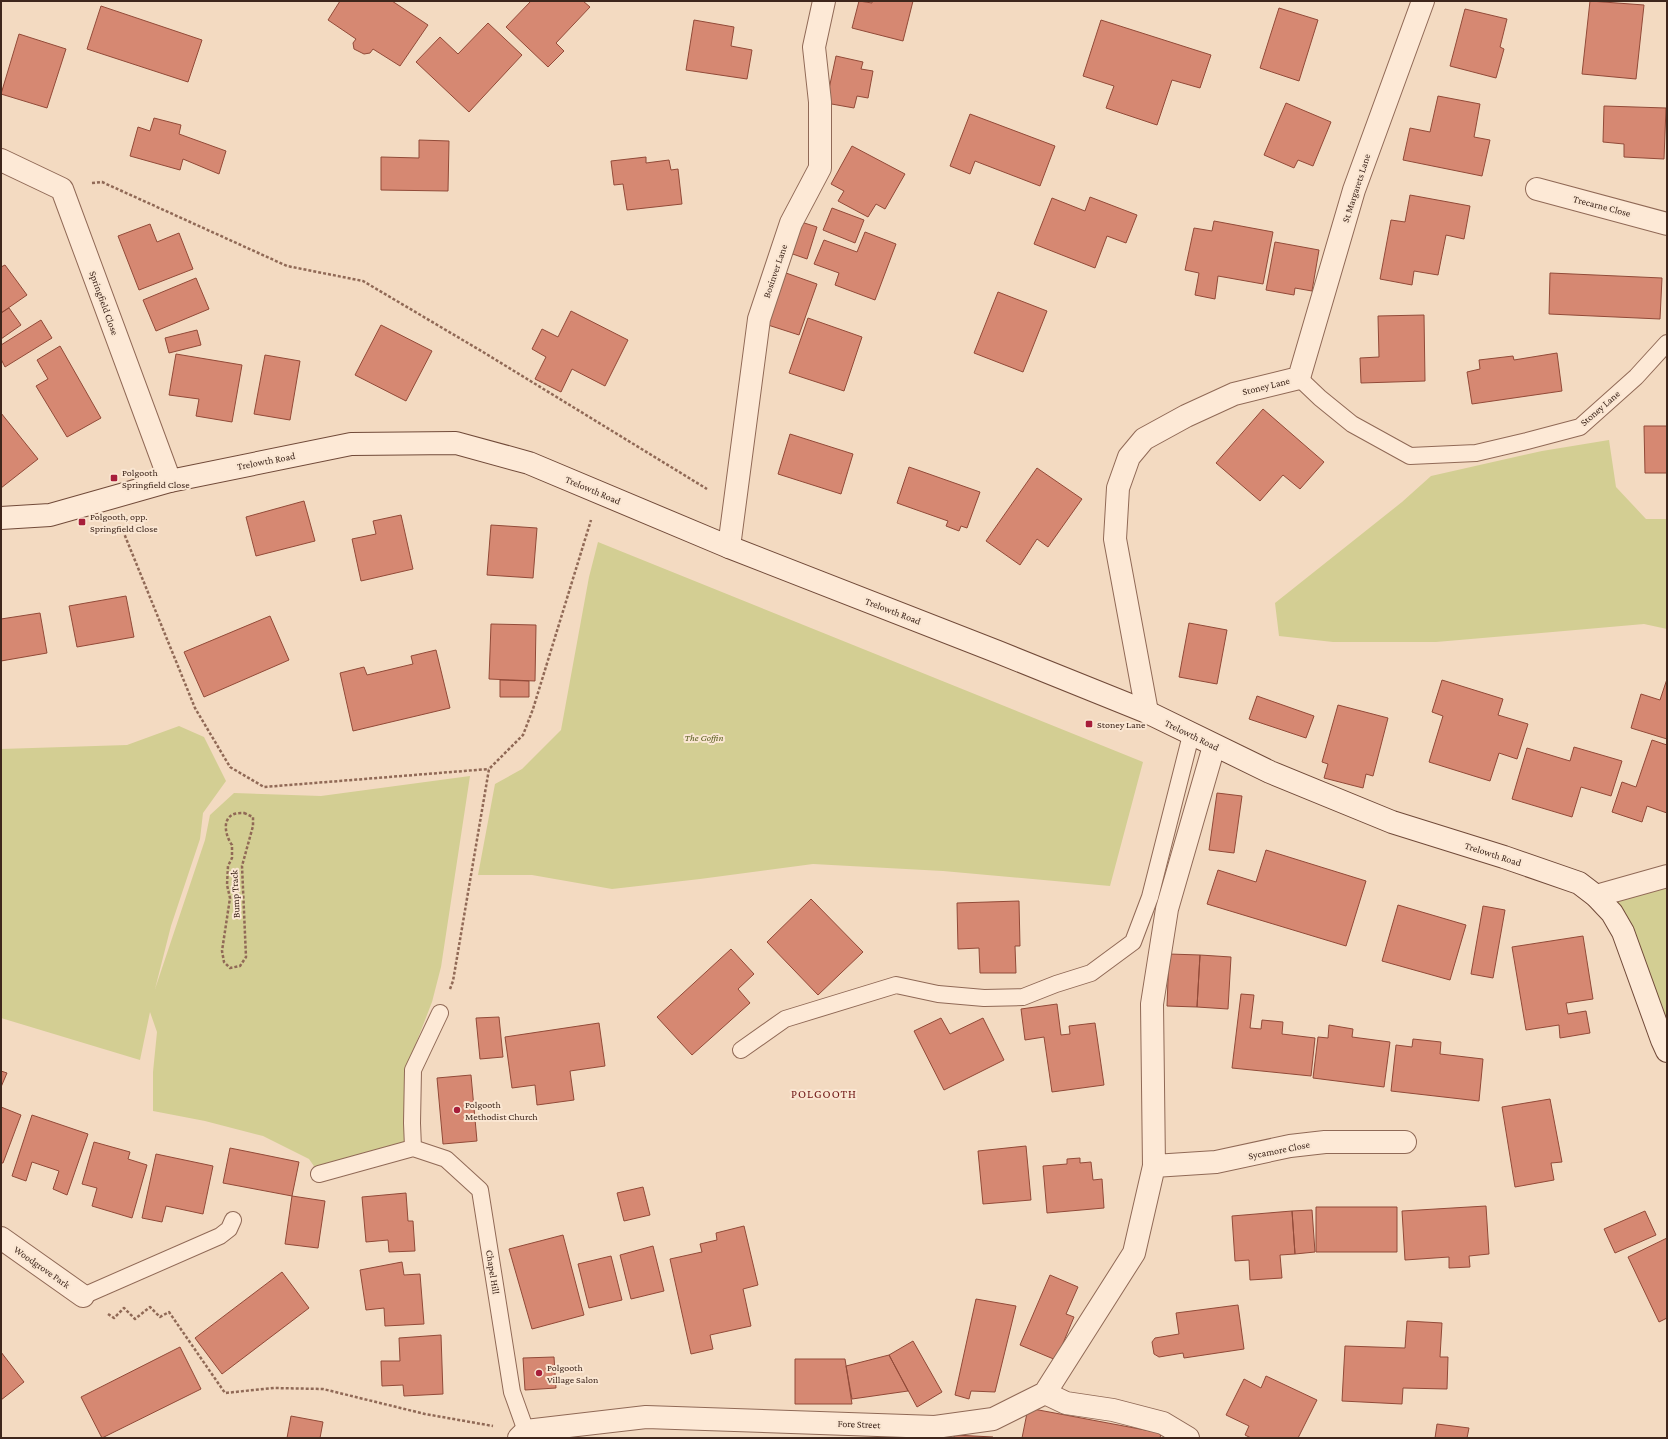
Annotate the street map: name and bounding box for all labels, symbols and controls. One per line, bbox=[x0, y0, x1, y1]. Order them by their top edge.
street label: St Margarets Lane bbox=[1340, 152, 1372, 224]
street label: Trecarne Close bbox=[1572, 193, 1632, 219]
street label: Bosinver Lane bbox=[761, 242, 790, 299]
street label: Springfield Close bbox=[87, 269, 121, 337]
street label: Stoney Lane bbox=[1241, 375, 1291, 397]
street label: Stoney Lane bbox=[1578, 388, 1622, 428]
street label: Trelowth Road bbox=[236, 450, 297, 472]
place label: Polgooth Springfield Close bbox=[122, 467, 190, 490]
marker: Polgooth Springfield Close bbox=[109, 473, 119, 483]
street label: Trelowth Road bbox=[564, 473, 623, 507]
place label: Polgooth, opp. Springfield Close bbox=[90, 511, 158, 534]
marker: Polgooth, opp. Springfield Close bbox=[77, 517, 87, 527]
street label: Trelowth Road bbox=[864, 595, 923, 627]
street label: Trelowth Road bbox=[1163, 717, 1222, 753]
marker: Stoney Lane bbox=[1084, 719, 1094, 729]
place label: Stoney Lane bbox=[1097, 719, 1146, 730]
park label: The Goffin bbox=[684, 732, 724, 743]
street label: Trelowth Road bbox=[1463, 840, 1523, 869]
street label: Bump Track bbox=[228, 869, 242, 918]
district label: POLGOOTH bbox=[791, 1087, 857, 1101]
place label: Polgooth Methodist Church bbox=[465, 1099, 538, 1122]
marker: Polgooth Methodist Church bbox=[452, 1105, 462, 1115]
street label: Sycamore Close bbox=[1247, 1139, 1311, 1161]
street label: Woodgrove Park bbox=[12, 1244, 72, 1290]
street label: Chapel Hill bbox=[484, 1249, 502, 1295]
place label: Polgooth Village Salon bbox=[547, 1362, 599, 1385]
marker: Polgooth Village Salon bbox=[534, 1368, 544, 1378]
street label: Fore Street bbox=[837, 1418, 881, 1430]

